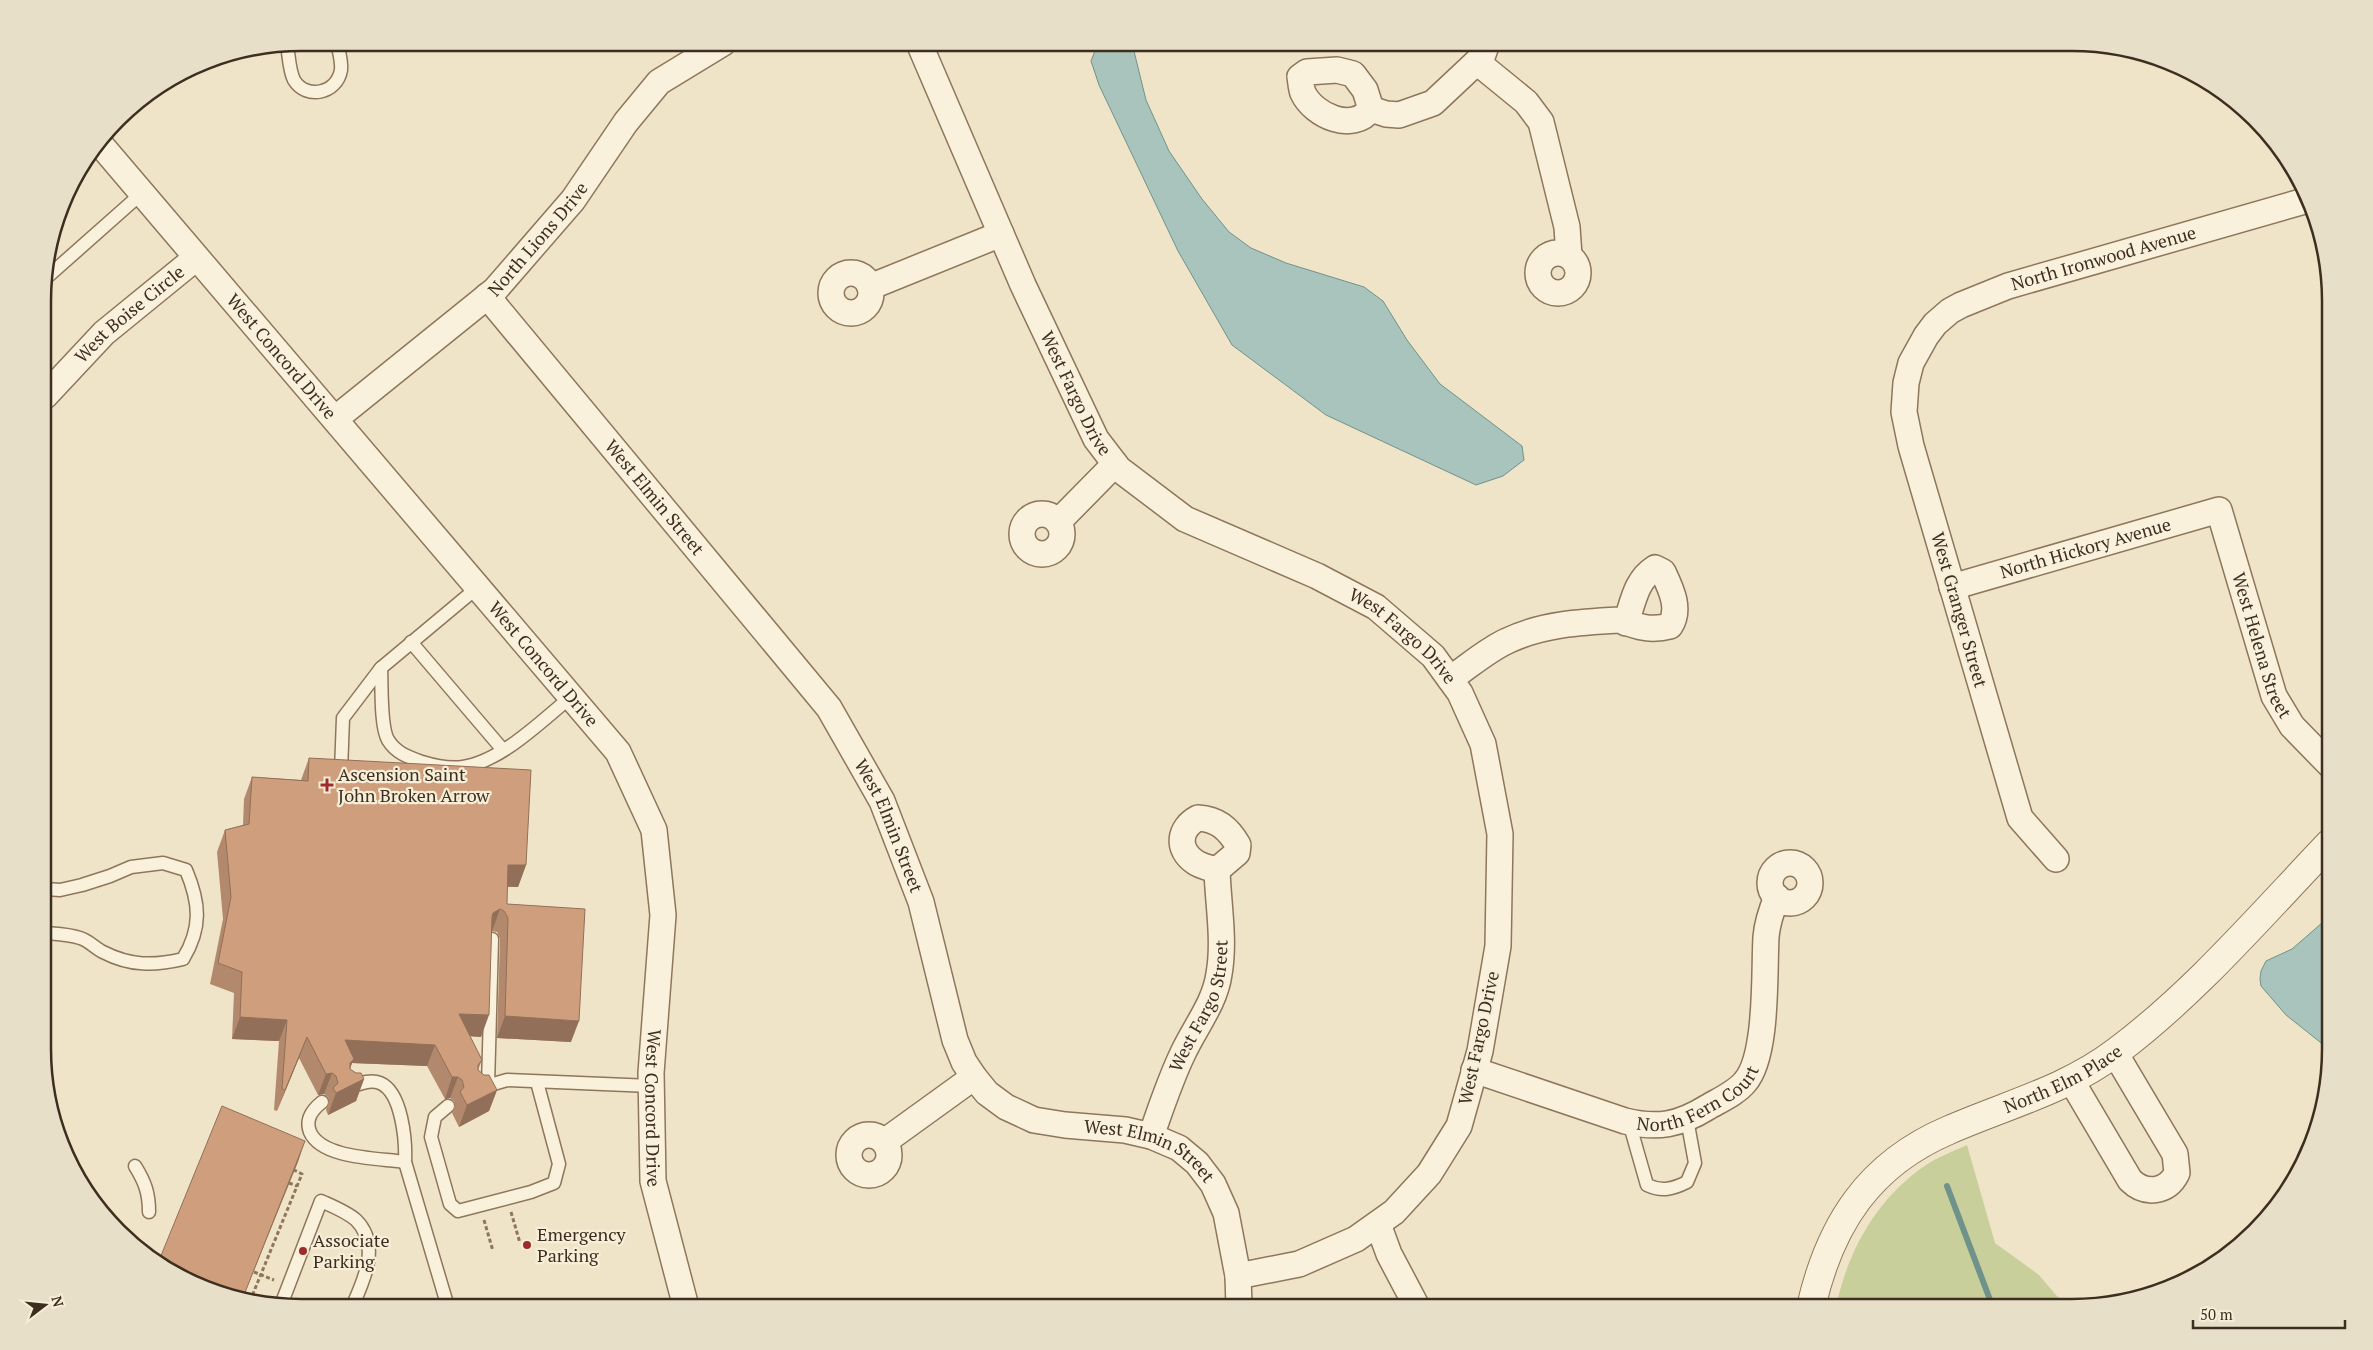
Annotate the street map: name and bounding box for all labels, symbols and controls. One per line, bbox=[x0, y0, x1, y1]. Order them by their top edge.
street label: North Lions Drive bbox=[482, 177, 593, 301]
street label: North Ironwood Avenue bbox=[2008, 220, 2199, 296]
street label: West Boise Circle bbox=[69, 259, 189, 368]
street label: West Concord Drive bbox=[222, 288, 342, 424]
street label: West Fargo Drive bbox=[1036, 327, 1117, 460]
street label: West Elmin Street bbox=[600, 434, 710, 560]
street label: North Hickory Avenue bbox=[1997, 511, 2174, 584]
street label: West Granger Street bbox=[1926, 529, 1994, 690]
street label: West Helena Street bbox=[2227, 569, 2298, 723]
street label: West Fargo Drive bbox=[1345, 582, 1462, 688]
street label: West Concord Drive bbox=[484, 596, 604, 731]
street label: West Elmin Street bbox=[850, 754, 929, 896]
place label: Ascension Saint John Broken Arrow bbox=[338, 762, 490, 807]
marker: Ascension Saint John Broken Arrow bbox=[320, 778, 334, 792]
street label: West Fargo Street bbox=[1163, 939, 1232, 1075]
street label: West Fargo Drive bbox=[1452, 969, 1504, 1107]
street label: West Concord Drive bbox=[640, 1028, 667, 1189]
street label: North Elm Place bbox=[2000, 1039, 2127, 1118]
street label: North Fern Court bbox=[1635, 1061, 1764, 1136]
street label: West Elmin Street bbox=[1083, 1114, 1221, 1187]
place label: Emergency Parking bbox=[537, 1222, 627, 1267]
place label: Associate Parking bbox=[313, 1228, 389, 1273]
marker: Emergency Parking bbox=[521, 1239, 533, 1251]
marker: Associate Parking bbox=[297, 1245, 309, 1257]
north arrow bbox=[20, 1280, 70, 1330]
text: N bbox=[47, 1294, 69, 1309]
scale bar bbox=[2193, 1298, 2346, 1330]
text: 50 m bbox=[2200, 1304, 2233, 1324]

